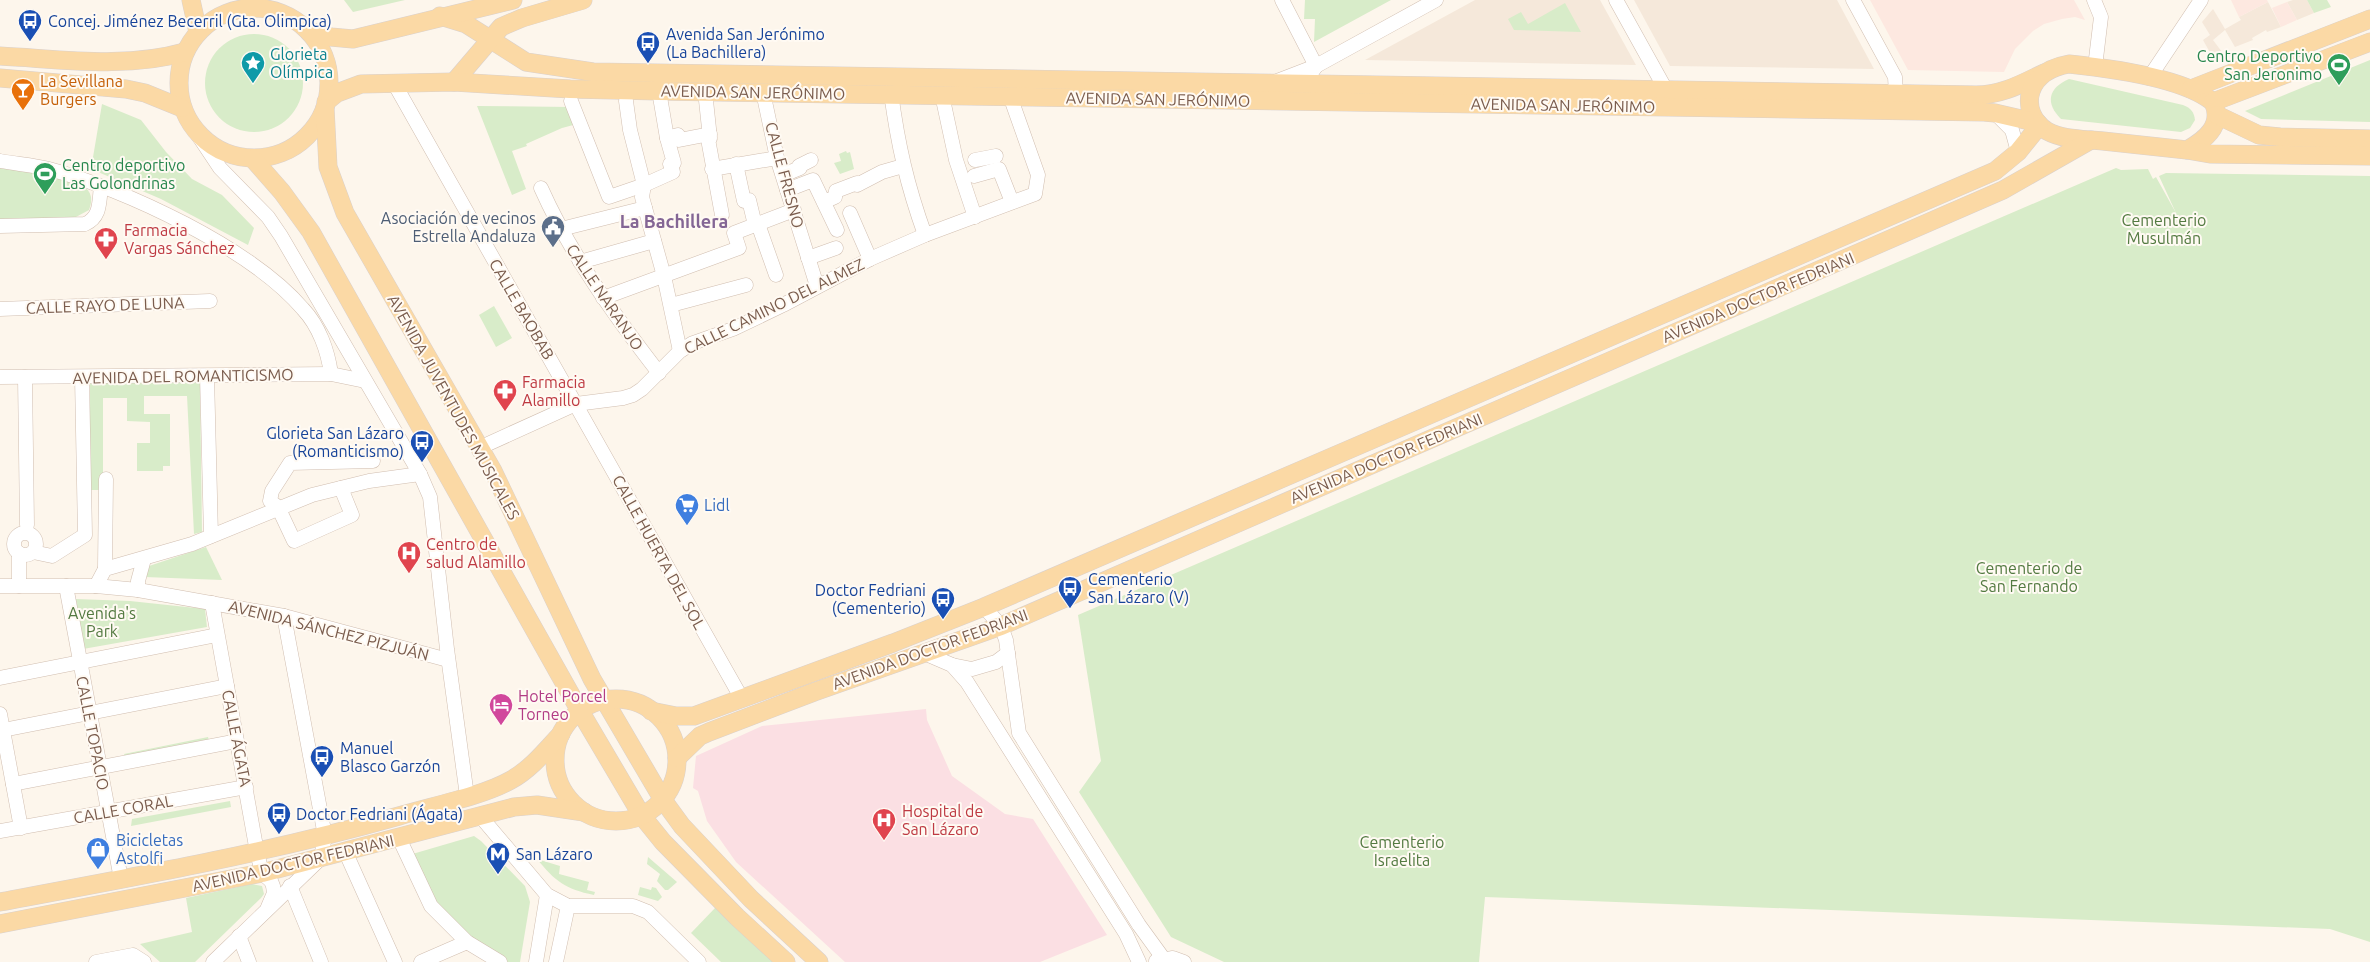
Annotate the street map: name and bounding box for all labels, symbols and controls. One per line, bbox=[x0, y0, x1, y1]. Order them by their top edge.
bus stop icon: Concej. Jiménez Becerril (Gta. Olimpica) bbox=[17, 8, 43, 42]
place label: Concej. Jiménez Becerril (Gta. Olimpica) bbox=[48, 12, 332, 31]
place label: Avenida San Jerónimo (La Bachillera) bbox=[666, 25, 825, 62]
bus stop icon: Avenida San Jerónimo (La Bachillera) bbox=[635, 30, 661, 64]
place label: Glorieta Olímpica bbox=[270, 45, 333, 81]
place label: Centro Deportivo San Jeronimo bbox=[2197, 47, 2322, 83]
place icon: Glorieta Olímpica bbox=[240, 50, 266, 84]
sports icon: Centro Deportivo San Jeronimo bbox=[2326, 52, 2352, 86]
place label: La Sevillana Burgers bbox=[40, 72, 123, 108]
bar icon: La Sevillana Burgers bbox=[10, 77, 36, 111]
street label: AVENIDA SAN JERÓNIMO bbox=[661, 80, 845, 103]
street label: AVENIDA SAN JERÓNIMO bbox=[1066, 87, 1250, 110]
street label: AVENIDA SAN JERÓNIMO bbox=[1471, 93, 1655, 116]
street label: CALLE FRESNO bbox=[762, 120, 808, 230]
place label: Centro deportivo Las Golondrinas bbox=[62, 156, 185, 192]
sports icon: Centro deportivo Las Golondrinas bbox=[32, 161, 58, 195]
place label: Asociación de vecinos Estrella Andaluza bbox=[381, 209, 536, 245]
district label: La Bachillera bbox=[620, 211, 728, 231]
park label: Cementerio Musulmán bbox=[2122, 211, 2206, 247]
public building icon: Asociación de vecinos Estrella Andaluza bbox=[540, 214, 566, 248]
place label: Farmacia Vargas Sánchez bbox=[124, 221, 235, 257]
pharmacy icon: Farmacia Vargas Sánchez bbox=[93, 226, 119, 260]
street label: CALLE NARANJO bbox=[563, 241, 647, 353]
street label: AVENIDA DOCTOR FEDRIANI bbox=[1659, 248, 1857, 346]
street label: CALLE CAMINO DEL ALMEZ bbox=[681, 254, 867, 358]
street label: CALLE BAOBAB bbox=[486, 256, 558, 362]
street label: AVENIDA JUVENTUDES MUSICALES bbox=[384, 291, 524, 523]
street label: CALLE RAYO DE LUNA bbox=[25, 293, 185, 317]
street label: AVENIDA DEL ROMANTICISMO bbox=[72, 365, 294, 387]
place label: Farmacia Alamillo bbox=[522, 373, 586, 409]
pharmacy icon: Farmacia Alamillo bbox=[492, 378, 518, 412]
street label: AVENIDA DOCTOR FEDRIANI bbox=[1287, 409, 1485, 507]
place label: Glorieta San Lázaro (Romanticismo) bbox=[266, 424, 404, 461]
bus stop icon: Glorieta San Lázaro (Romanticismo) bbox=[409, 429, 435, 463]
street label: CALLE HUERTA DEL SOL bbox=[609, 472, 709, 632]
supermarket icon: Lidl bbox=[674, 492, 700, 526]
place label: Lidl bbox=[704, 496, 730, 514]
place label: Centro de salud Alamillo bbox=[426, 535, 526, 571]
hospital icon: Centro de salud Alamillo bbox=[396, 540, 422, 574]
park label: Cementerio de San Fernando bbox=[1976, 559, 2082, 595]
place label: Cementerio San Lázaro (V) bbox=[1088, 570, 1189, 607]
bus stop icon: Cementerio San Lázaro (V) bbox=[1057, 575, 1083, 609]
place label: Doctor Fedriani (Cementerio) bbox=[815, 581, 926, 618]
bus stop icon: Doctor Fedriani (Cementerio) bbox=[930, 586, 956, 620]
street label: AVENIDA SÁNCHEZ PIZJUÁN bbox=[227, 594, 432, 664]
park label: Avenida's Park bbox=[68, 604, 136, 640]
street label: AVENIDA DOCTOR FEDRIANI bbox=[830, 605, 1030, 693]
street label: CALLE TOPACIO bbox=[73, 674, 113, 792]
place label: Hotel Porcel Torneo bbox=[518, 687, 607, 723]
street label: CALLE ÁGATA bbox=[219, 688, 257, 789]
hotel icon: Hotel Porcel Torneo bbox=[488, 692, 514, 726]
place label: Manuel Blasco Garzón bbox=[340, 739, 441, 775]
bus stop icon: Manuel Blasco Garzón bbox=[309, 744, 335, 778]
street label: CALLE CORAL bbox=[72, 791, 174, 827]
bus stop icon: Doctor Fedriani (Ágata) bbox=[266, 801, 292, 835]
place label: Hospital de San Lázaro bbox=[902, 802, 983, 838]
place label: Doctor Fedriani (Ágata) bbox=[296, 803, 463, 824]
hospital icon: Hospital de San Lázaro bbox=[871, 807, 897, 841]
place label: Bicicletas Astolfi bbox=[116, 831, 183, 867]
street label: AVENIDA DOCTOR FEDRIANI bbox=[190, 831, 396, 895]
park label: Cementerio Israelita bbox=[1360, 833, 1444, 869]
shop icon: Bicicletas Astolfi bbox=[85, 836, 111, 870]
metro station icon: San Lázaro bbox=[485, 841, 511, 875]
place label: San Lázaro bbox=[516, 845, 593, 863]

